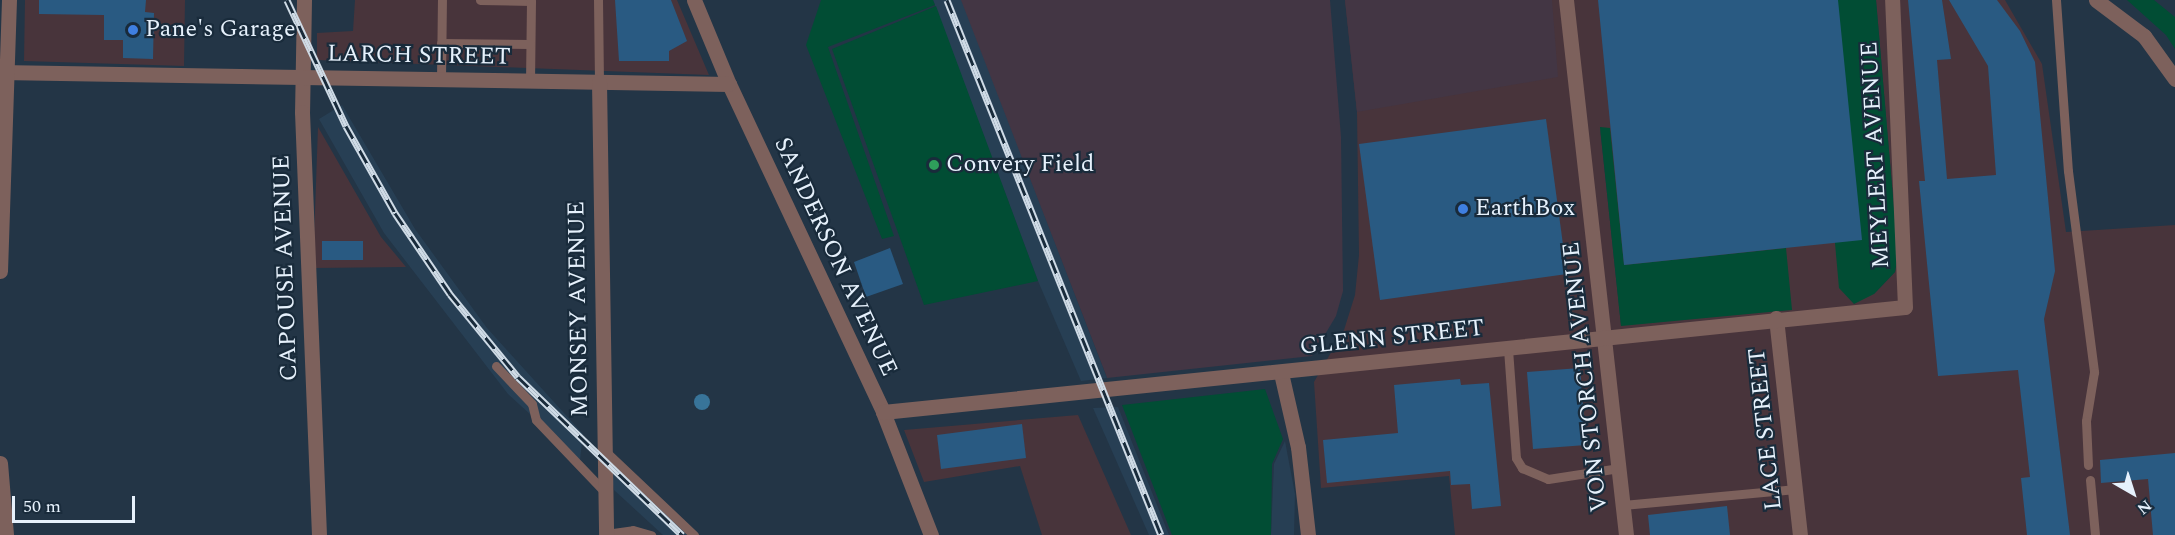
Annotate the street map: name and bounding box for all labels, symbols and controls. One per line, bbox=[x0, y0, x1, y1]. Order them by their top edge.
place label: Pane's Garage bbox=[145, 16, 296, 44]
marker: Pane's Garage bbox=[126, 23, 140, 37]
street label: LARCH STREET bbox=[327, 40, 511, 72]
street label: MEYLERT AVENUE bbox=[1856, 41, 1896, 269]
street label: SANDERSON AVENUE bbox=[767, 133, 903, 381]
place label: Convery Field bbox=[946, 151, 1094, 179]
street label: CAPOUSE AVENUE bbox=[268, 154, 304, 382]
marker: Convery Field bbox=[927, 158, 941, 172]
place label: EarthBox bbox=[1475, 195, 1575, 223]
street label: MONSEY AVENUE bbox=[563, 201, 595, 417]
marker: EarthBox bbox=[1456, 202, 1470, 216]
street label: VON STORCH AVENUE bbox=[1557, 240, 1615, 514]
street label: GLENN STREET bbox=[1298, 314, 1486, 362]
street label: LACE STREET bbox=[1743, 346, 1789, 512]
north arrow bbox=[2103, 463, 2163, 523]
scale bar bbox=[15, 484, 138, 522]
text: 50 m bbox=[23, 493, 61, 520]
text: N bbox=[2132, 494, 2157, 520]

